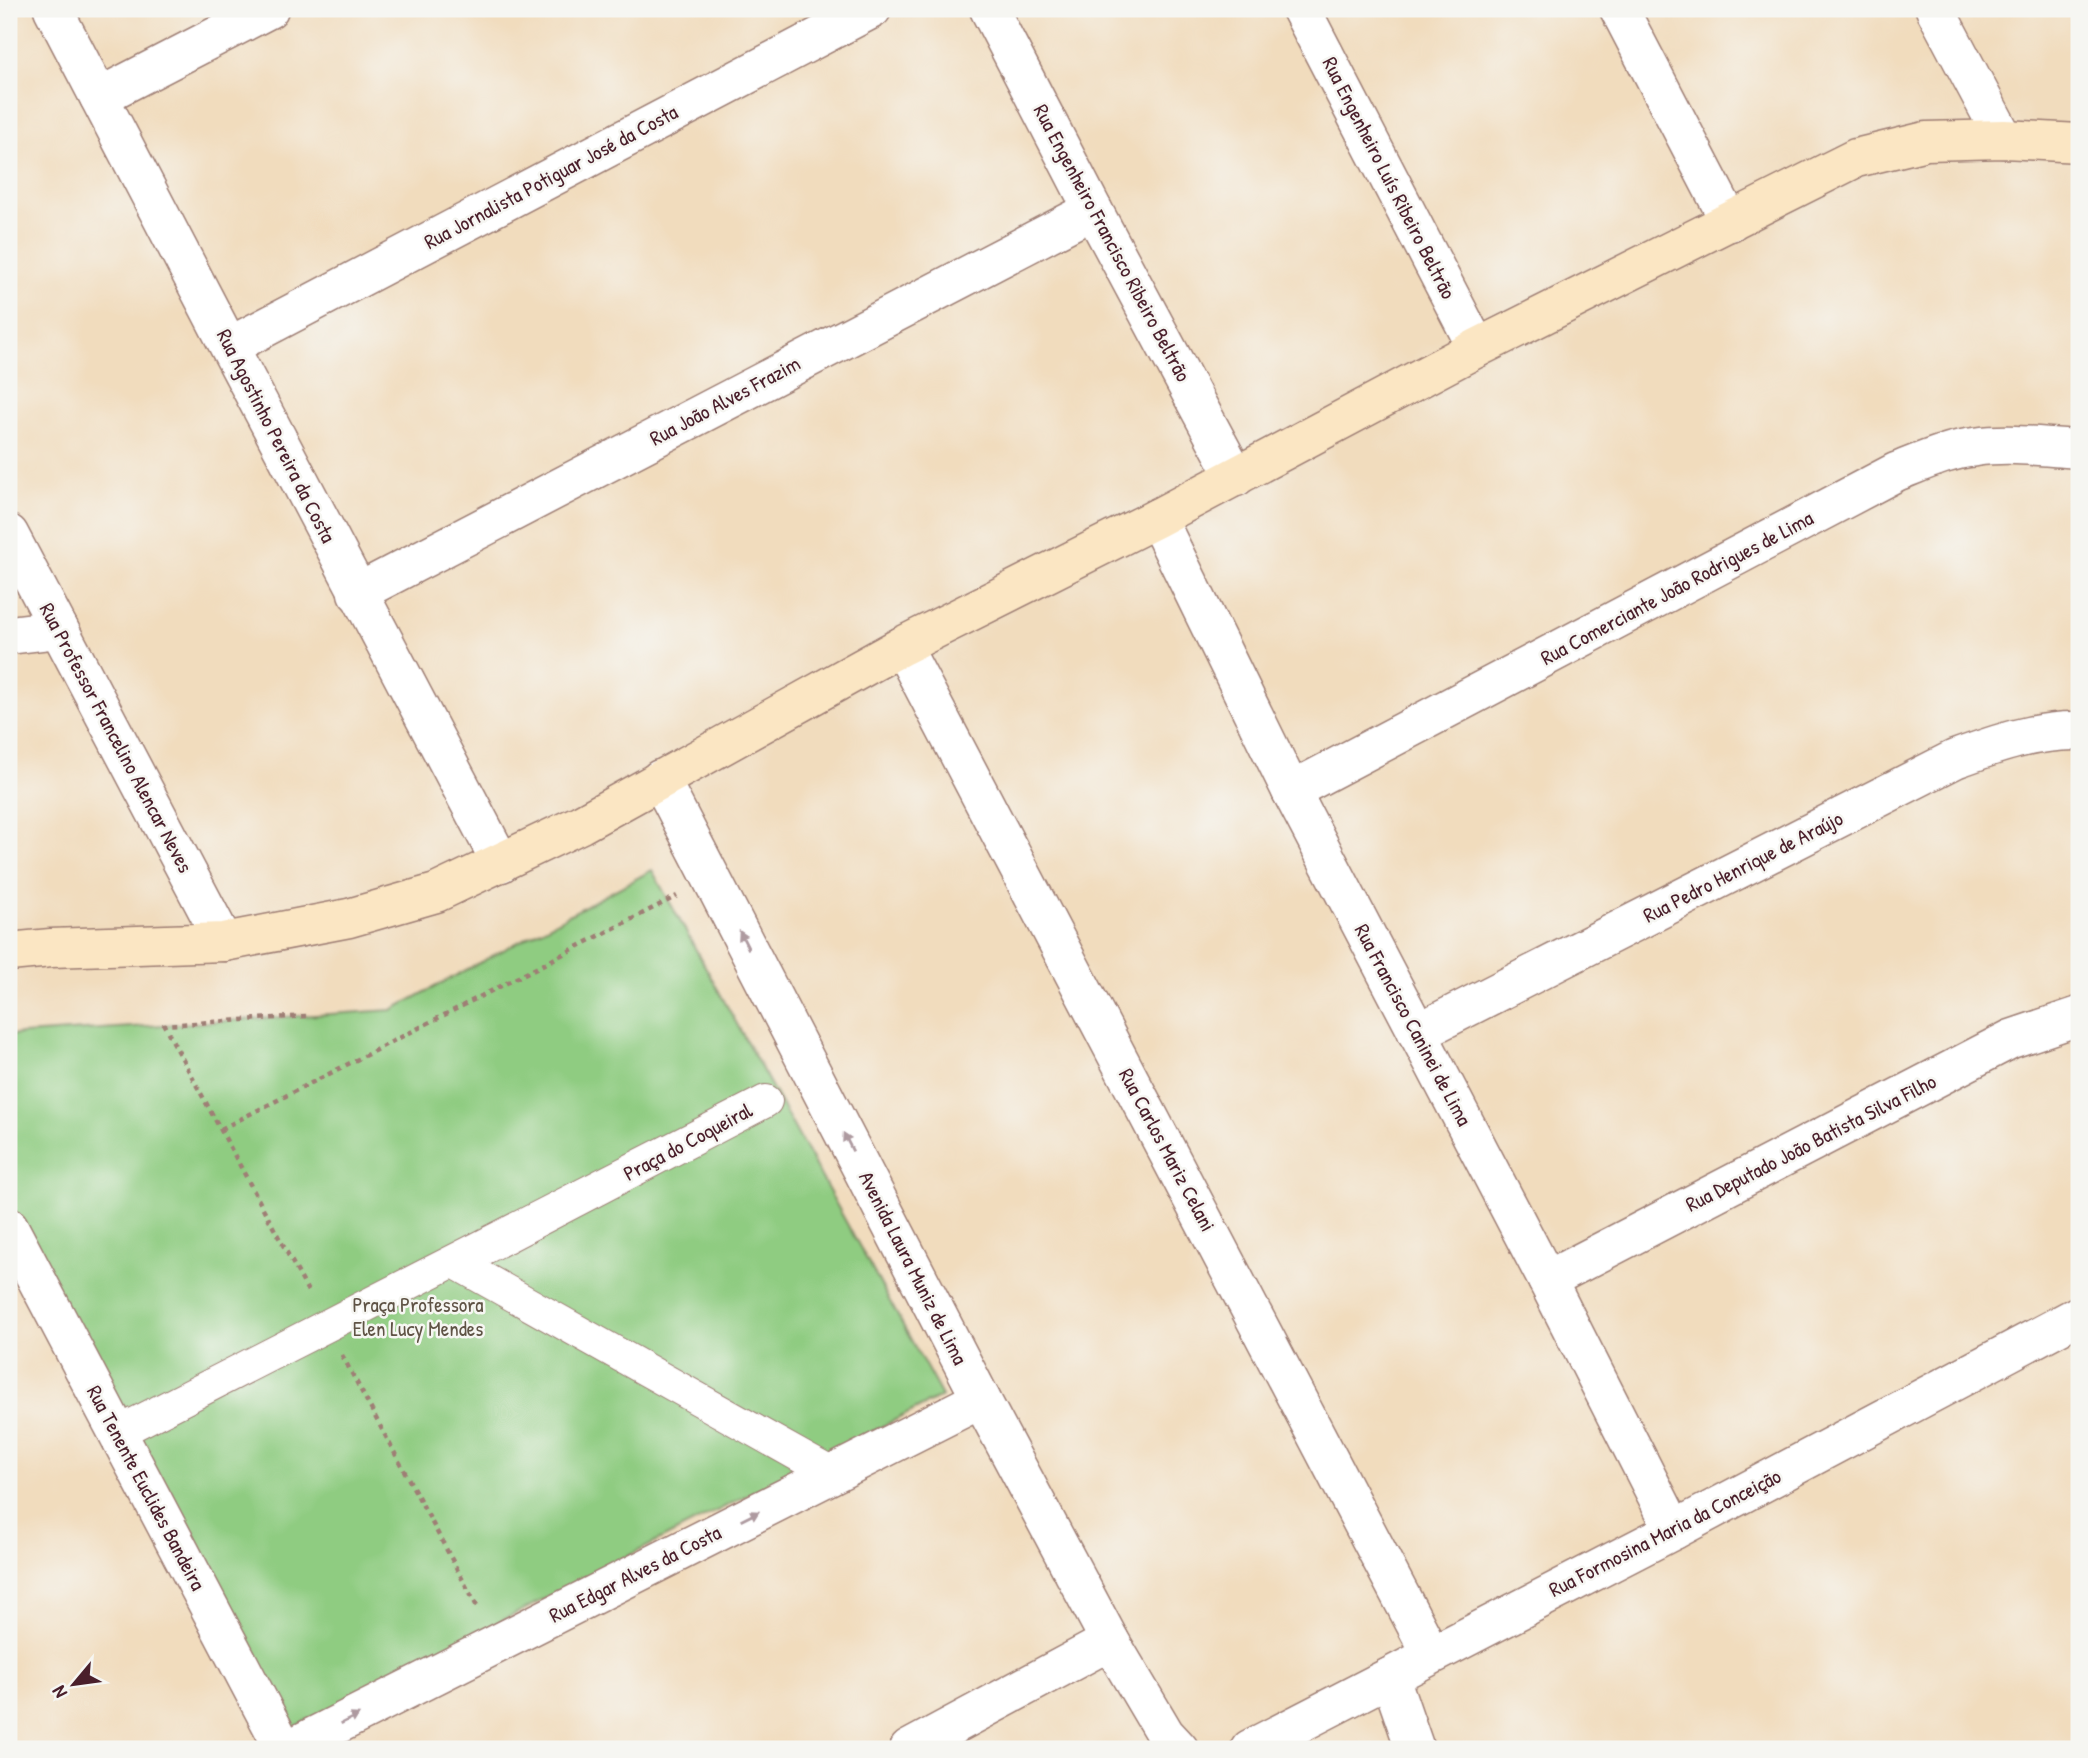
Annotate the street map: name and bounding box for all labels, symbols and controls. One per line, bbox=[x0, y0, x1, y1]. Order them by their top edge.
street label: Rua Engenheiro Luís Ribeiro Beltrão bbox=[1316, 52, 1463, 304]
street label: Rua Jornalista Potiguar José da Costa bbox=[419, 97, 683, 256]
street label: Rua Engenheiro Francisco Ribeiro Beltrão bbox=[1027, 99, 1198, 387]
street label: Rua Agostinho Pereira da Costa bbox=[210, 324, 343, 548]
street label: Rua João Alves Frazim bbox=[644, 349, 805, 452]
street label: Rua Comerciante João Rodrigues de Lima bbox=[1535, 503, 1818, 672]
street label: Rua Professor Francelino Alencar Neves bbox=[33, 598, 200, 878]
street label: Rua Pedro Henrique de Araújo bbox=[1638, 804, 1848, 930]
street label: Rua Francisco Caninei de Lima bbox=[1348, 919, 1479, 1131]
one-way arrow bbox=[738, 930, 750, 950]
street label: Rua Carlos Mariz Celani bbox=[1112, 1063, 1223, 1236]
street label: Rua Deputado João Batista Silva Filho bbox=[1681, 1067, 1941, 1218]
street label: Praça do Coqueiral bbox=[618, 1095, 758, 1188]
one-way arrow bbox=[843, 1132, 854, 1152]
street label: Avenida Laura Muniz de Lima bbox=[852, 1166, 975, 1369]
park label: Praça Professora Elen Lucy Mendes bbox=[352, 1290, 484, 1343]
street label: Rua Tenente Euclides Bandeira bbox=[80, 1380, 213, 1595]
street label: Rua Formosina Maria da Conceição bbox=[1544, 1461, 1786, 1604]
one-way arrow bbox=[740, 1510, 760, 1522]
street label: Rua Edgar Alves da Costa bbox=[544, 1518, 726, 1629]
north arrow bbox=[38, 1650, 108, 1720]
text: N bbox=[45, 1682, 73, 1703]
one-way arrow bbox=[340, 1713, 360, 1724]

